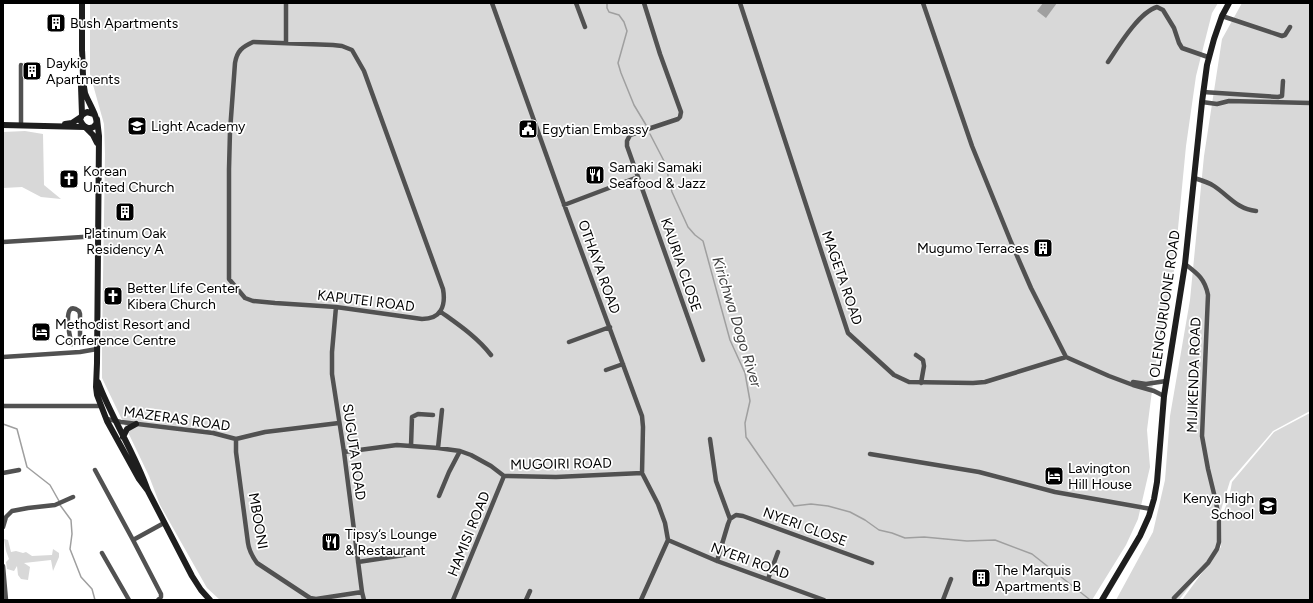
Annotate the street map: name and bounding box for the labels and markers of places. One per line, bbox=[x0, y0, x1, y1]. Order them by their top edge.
building icon: Bush Apartments bbox=[45, 12, 67, 34]
place label: Bush Apartments bbox=[70, 15, 178, 32]
place label: Daykio Apartments bbox=[46, 55, 120, 88]
building icon: Daykio Apartments bbox=[21, 60, 43, 82]
school or university icon: Light Academy bbox=[126, 115, 148, 137]
place label: Light Academy bbox=[151, 118, 246, 135]
public building icon: Egytian Embassy bbox=[517, 118, 539, 140]
place label: Egytian Embassy bbox=[542, 121, 649, 138]
place label: Samaki Samaki Seafood & Jazz bbox=[609, 159, 706, 192]
place label: Korean United Church bbox=[83, 163, 175, 196]
restaurant icon: Samaki Samaki Seafood & Jazz bbox=[584, 164, 606, 186]
church icon: Korean United Church bbox=[58, 168, 80, 190]
building icon: Platinum Oak Residency A bbox=[114, 201, 136, 223]
place label: Platinum Oak Residency A bbox=[84, 225, 167, 258]
building icon: Mugumo Terraces bbox=[1032, 237, 1054, 259]
place label: Mugumo Terraces bbox=[917, 240, 1029, 257]
place label: Better Life Center Kibera Church bbox=[127, 280, 240, 313]
church icon: Better Life Center Kibera Church bbox=[102, 285, 124, 307]
place label: Methodist Resort and Conference Centre bbox=[55, 316, 190, 349]
hotel icon: Methodist Resort and Conference Centre bbox=[30, 321, 52, 343]
place label: Lavington Hill House bbox=[1068, 460, 1132, 493]
hotel icon: Lavington Hill House bbox=[1043, 465, 1065, 487]
place label: Kenya High School bbox=[1183, 490, 1254, 523]
school or university icon: Kenya High School bbox=[1257, 495, 1279, 517]
place label: Tipsy’s Lounge & Restaurant bbox=[345, 526, 437, 559]
restaurant icon: Tipsy’s Lounge & Restaurant bbox=[320, 531, 342, 553]
place label: The Marquis Apartments B bbox=[995, 562, 1081, 595]
building icon: The Marquis Apartments B bbox=[970, 567, 992, 589]

